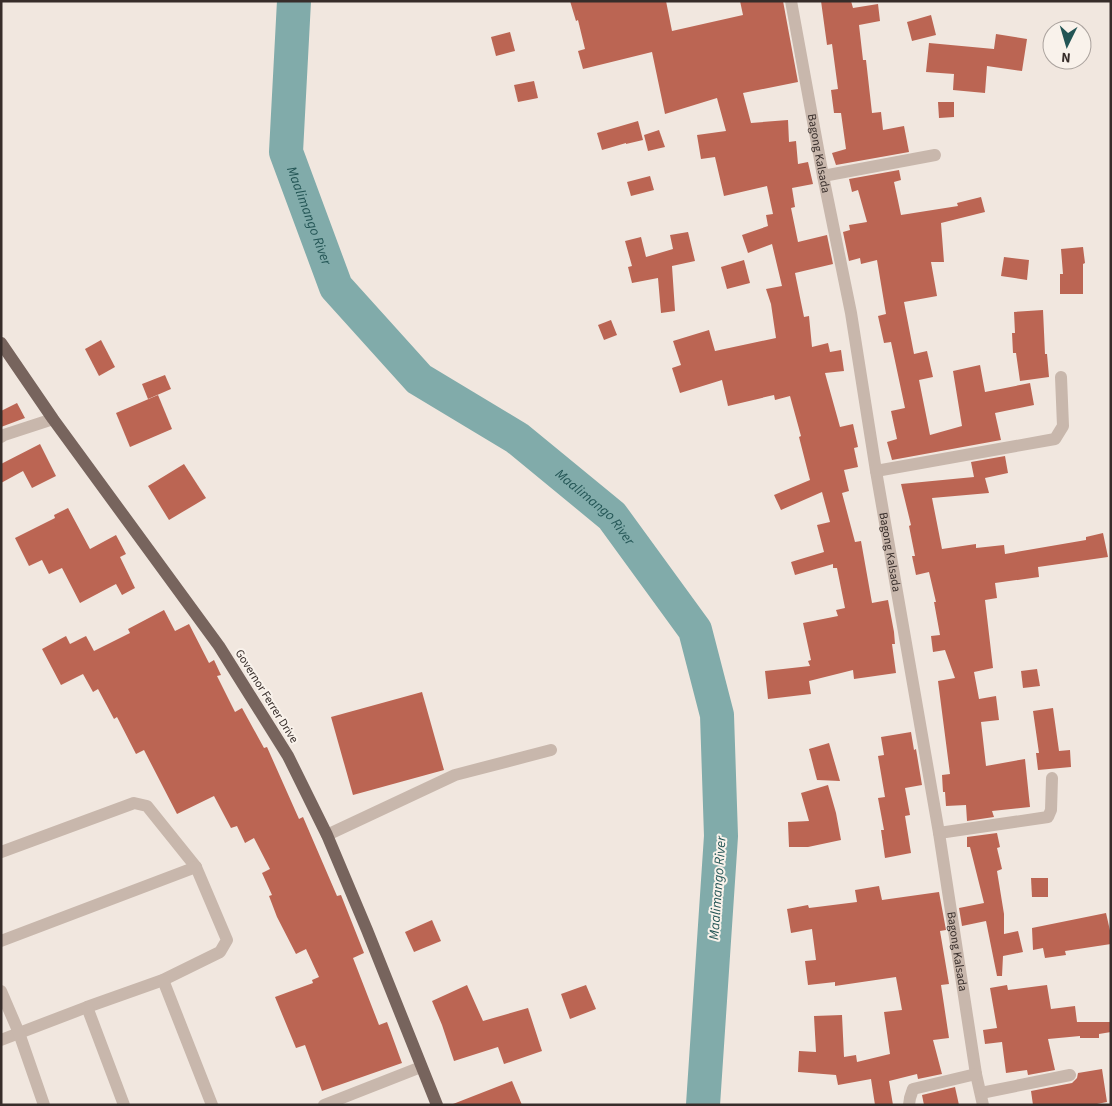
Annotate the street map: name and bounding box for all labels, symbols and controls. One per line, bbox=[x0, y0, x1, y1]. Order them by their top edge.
north arrow bbox=[1042, 20, 1092, 70]
text: N bbox=[1060, 47, 1071, 67]
street label: Bagong Kalsada bbox=[803, 112, 834, 195]
water label: Maalimango River bbox=[281, 164, 336, 269]
water label: Maalimango River bbox=[551, 464, 640, 551]
street label: Bagong Kalsada bbox=[874, 511, 905, 593]
street label: Governor Ferrer Drive bbox=[231, 646, 302, 746]
water label: Maalimango River bbox=[704, 834, 732, 941]
street label: Bagong Kalsada bbox=[942, 910, 971, 993]

